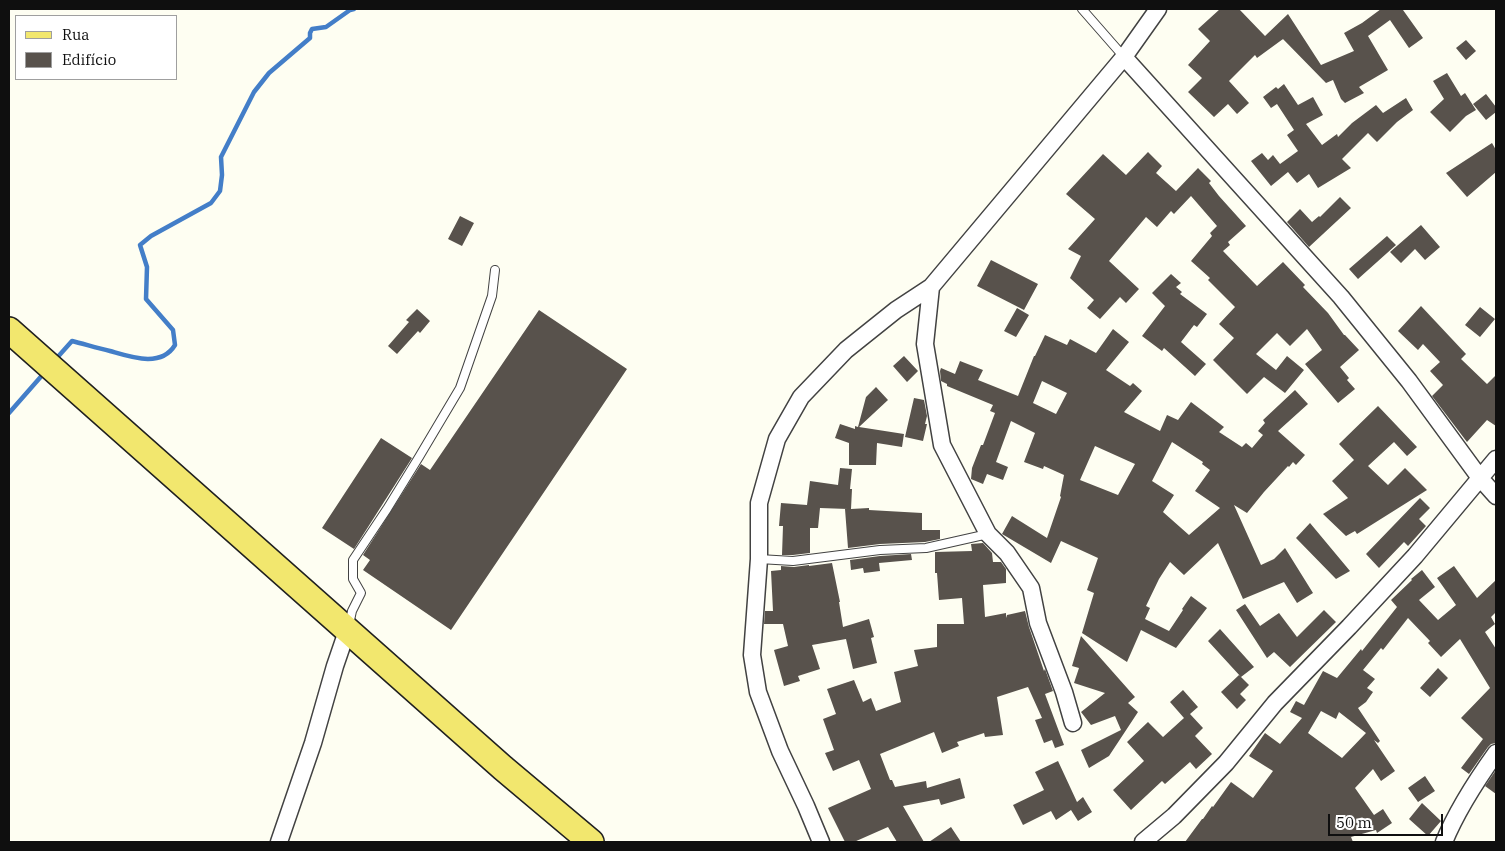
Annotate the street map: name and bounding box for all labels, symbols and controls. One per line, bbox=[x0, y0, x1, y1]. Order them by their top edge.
legend bbox=[15, 15, 178, 80]
text: Rua bbox=[62, 25, 89, 44]
text: Edifício bbox=[62, 50, 116, 69]
scale bar bbox=[1330, 804, 1445, 836]
text: 50 m bbox=[1336, 813, 1372, 832]

